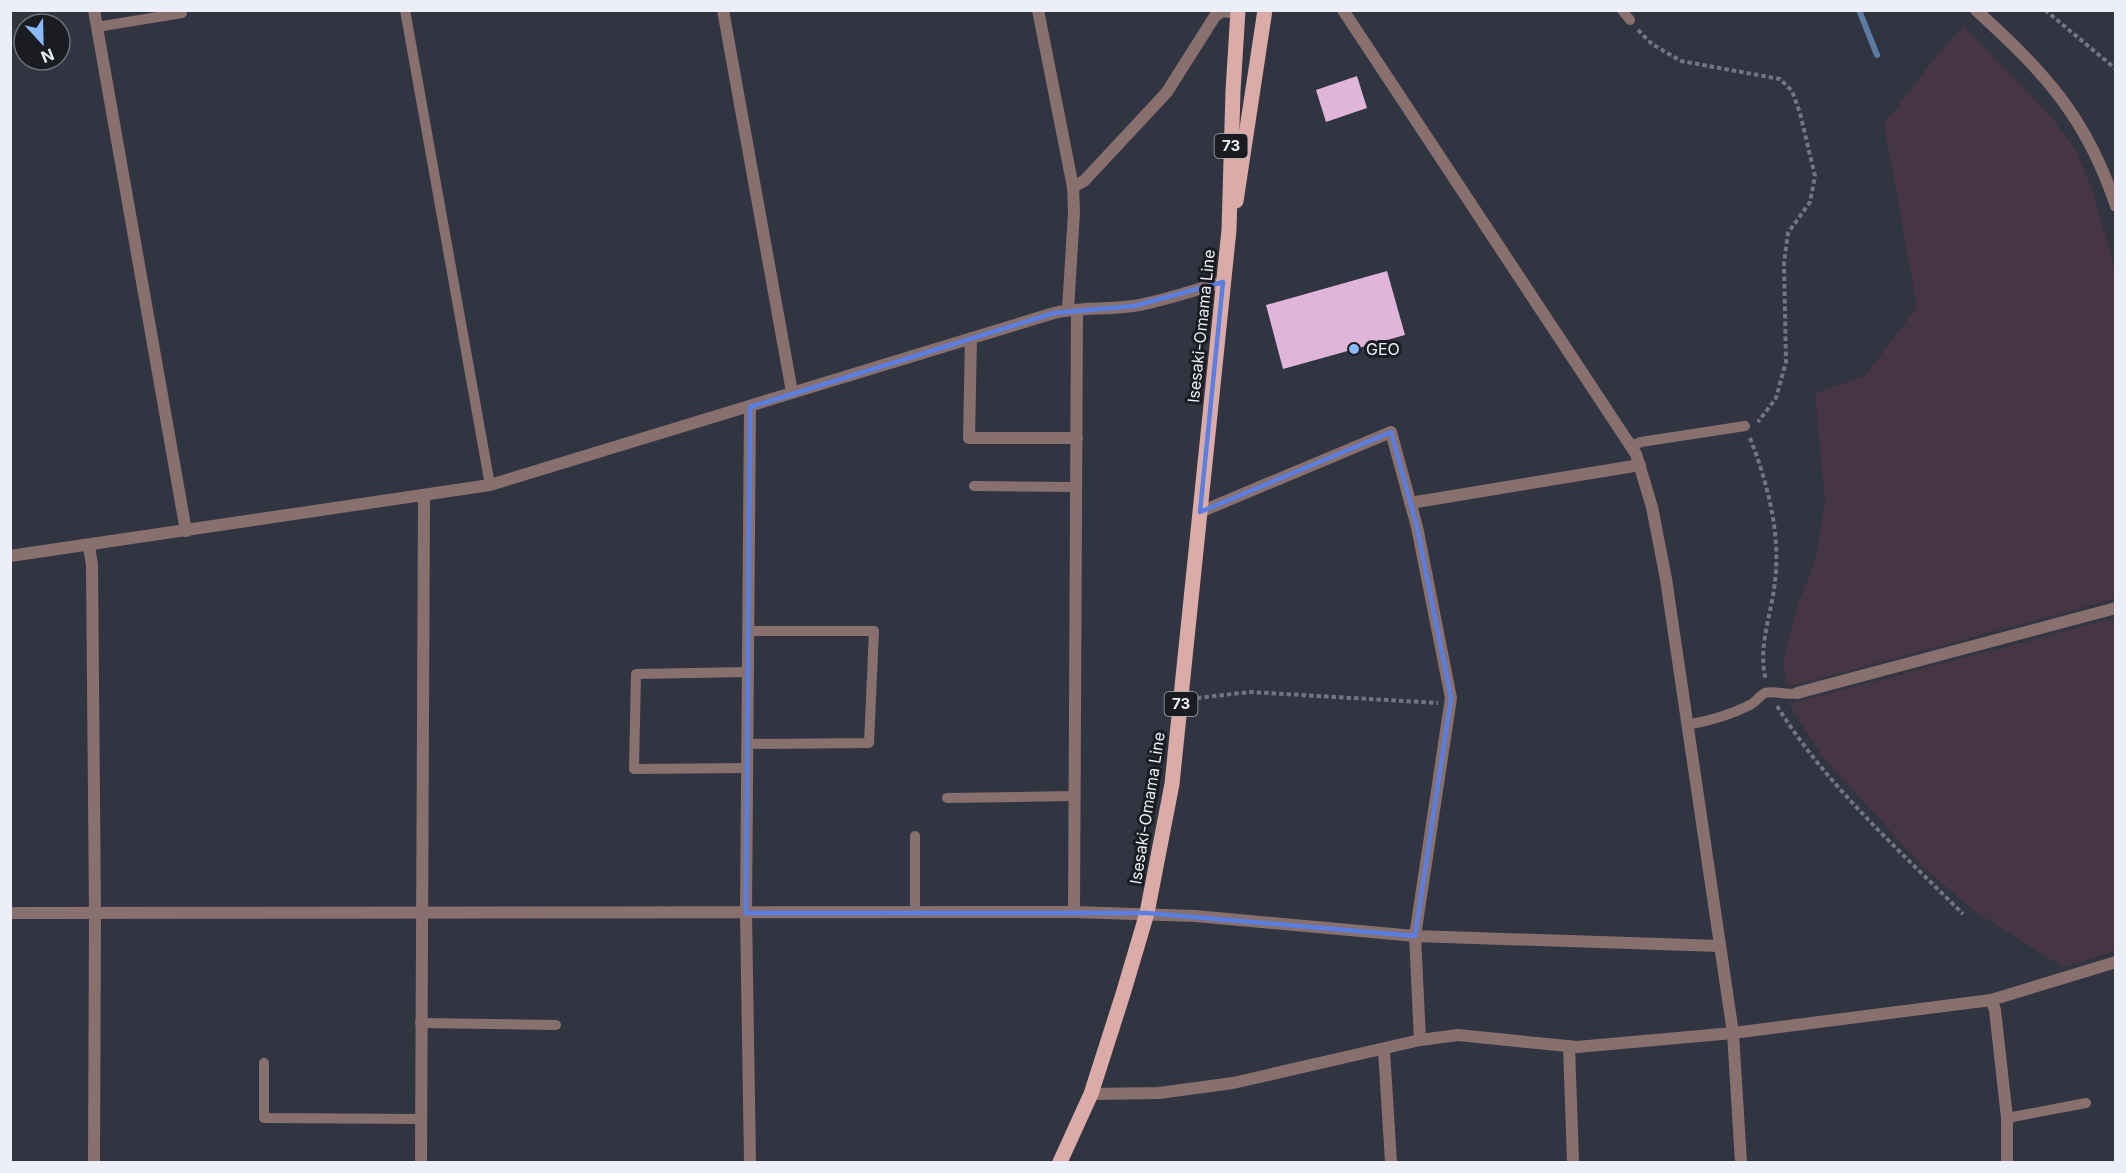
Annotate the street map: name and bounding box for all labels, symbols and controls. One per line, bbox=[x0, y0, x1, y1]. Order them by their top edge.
north arrow bbox=[12, 12, 72, 72]
text: N bbox=[38, 44, 57, 67]
road number: 73 bbox=[1214, 134, 1248, 158]
street label: Isesaki-Omama Line bbox=[1183, 248, 1219, 404]
place label: GEO bbox=[1366, 339, 1400, 359]
marker: GEO bbox=[1347, 342, 1361, 356]
road number: 73 bbox=[1164, 692, 1198, 716]
street label: Isesaki-Omama Line bbox=[1125, 730, 1169, 886]

